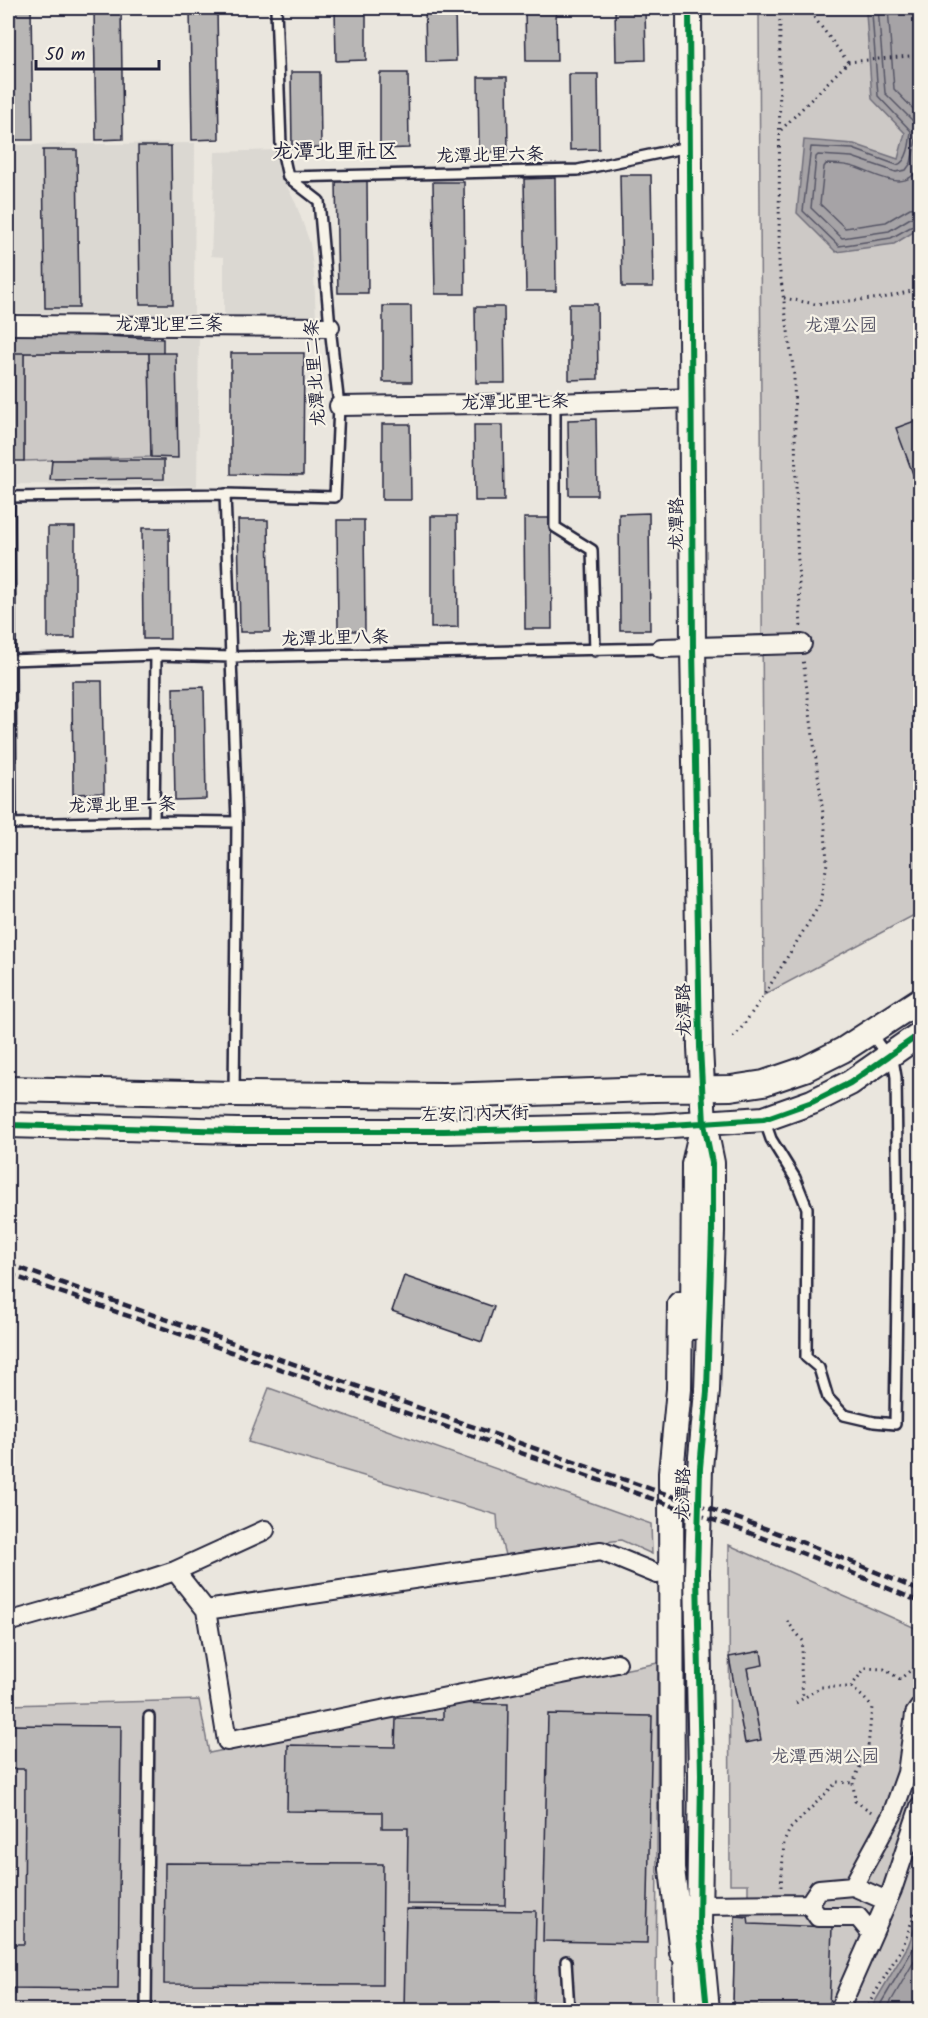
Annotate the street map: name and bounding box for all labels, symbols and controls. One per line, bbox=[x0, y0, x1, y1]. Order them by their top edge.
scale bar bbox=[36, 33, 159, 71]
text: 50 m bbox=[45, 41, 85, 70]
district label: 龙潭北里社区 bbox=[272, 136, 398, 169]
street label: 龙潭北里六条 bbox=[436, 141, 544, 171]
street label: 龙潭北里三条 bbox=[115, 311, 223, 340]
park label: 龙潭公园 bbox=[805, 312, 877, 341]
street label: 龙潭北里二条 bbox=[298, 318, 334, 428]
street label: 龙潭北里七条 bbox=[461, 388, 569, 418]
street label: 龙潭路 bbox=[663, 497, 692, 551]
street label: 龙潭北里八条 bbox=[281, 624, 389, 654]
street label: 龙潭北里一条 bbox=[68, 791, 176, 821]
street label: 龙潭路 bbox=[670, 983, 700, 1037]
street label: 左安门内大街 bbox=[421, 1100, 529, 1130]
street label: 龙潭路 bbox=[669, 1467, 699, 1521]
park label: 龙潭西湖公园 bbox=[771, 1743, 879, 1772]

